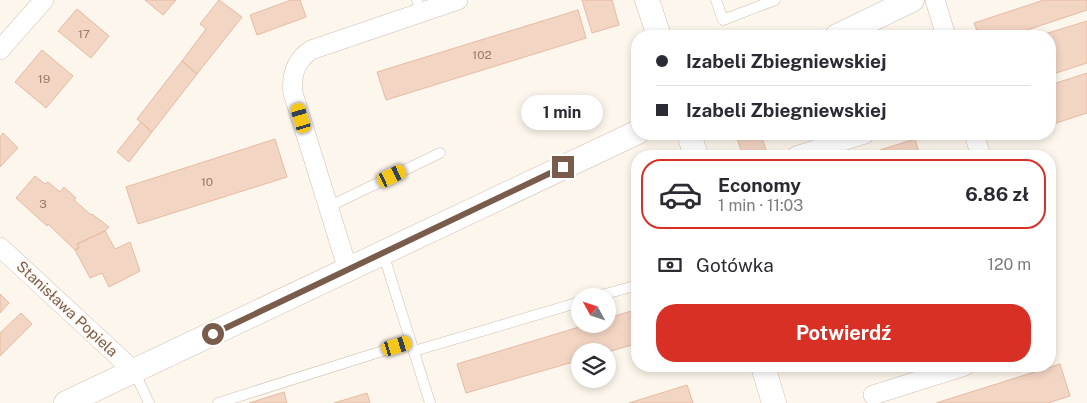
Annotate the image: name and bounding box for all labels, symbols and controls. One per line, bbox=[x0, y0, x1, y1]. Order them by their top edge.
house number: 17 bbox=[78, 27, 90, 41]
house number: 102 bbox=[472, 48, 492, 62]
text: Izabeli Zbiegniewskiej bbox=[686, 50, 887, 72]
house number: 19 bbox=[38, 72, 50, 86]
callout: 1 min bbox=[522, 94, 604, 130]
text: Izabeli Zbiegniewskiej bbox=[686, 99, 887, 121]
car bbox=[289, 101, 312, 135]
text: 1 min bbox=[543, 103, 581, 122]
route end bbox=[552, 156, 574, 178]
car bbox=[375, 163, 408, 189]
icon: car bbox=[658, 172, 703, 217]
text: Economy bbox=[718, 174, 801, 196]
house number: 10 bbox=[201, 175, 213, 189]
text: 6.86 zł bbox=[965, 183, 1029, 205]
text: 1 min · 11:03 bbox=[718, 196, 803, 215]
house number: 3 bbox=[39, 197, 47, 211]
icon: cash bbox=[656, 251, 684, 279]
text: Gotówka bbox=[696, 254, 774, 276]
text: 120 m bbox=[987, 255, 1031, 274]
street label: Stanisława Popiela bbox=[13, 257, 121, 360]
north arrow bbox=[571, 288, 616, 332]
map controls bbox=[571, 288, 616, 388]
button: Potwierdź bbox=[656, 304, 1031, 362]
route start bbox=[202, 323, 224, 345]
car bbox=[380, 334, 413, 358]
button: layers bbox=[571, 343, 616, 388]

